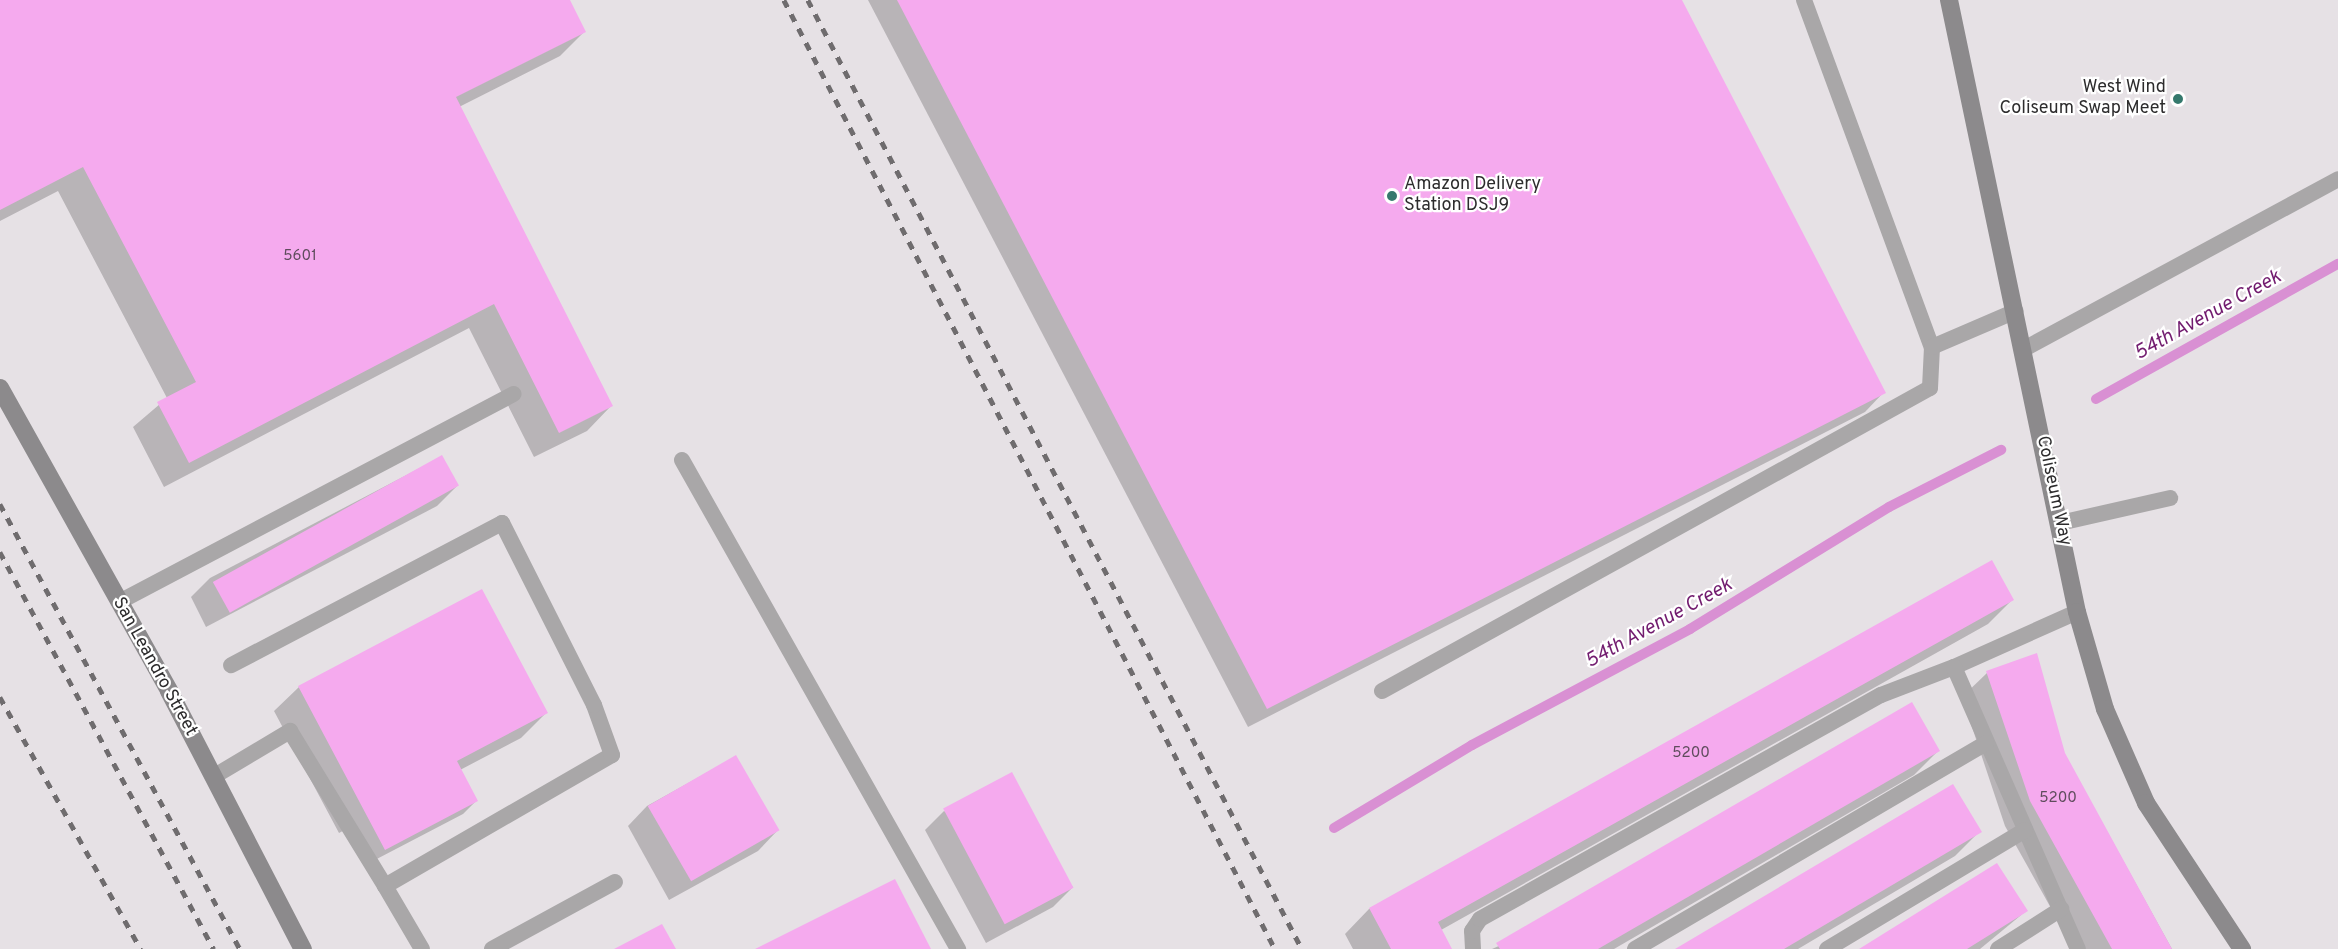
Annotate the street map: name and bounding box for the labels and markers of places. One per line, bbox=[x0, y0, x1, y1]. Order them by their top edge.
place label: West Wind Coliseum Swap Meet bbox=[1999, 78, 2166, 121]
marker: West Wind Coliseum Swap Meet bbox=[2171, 92, 2185, 106]
place label: Amazon Delivery Station DSJ9 bbox=[1404, 175, 1541, 218]
marker: Amazon Delivery Station DSJ9 bbox=[1385, 189, 1399, 203]

